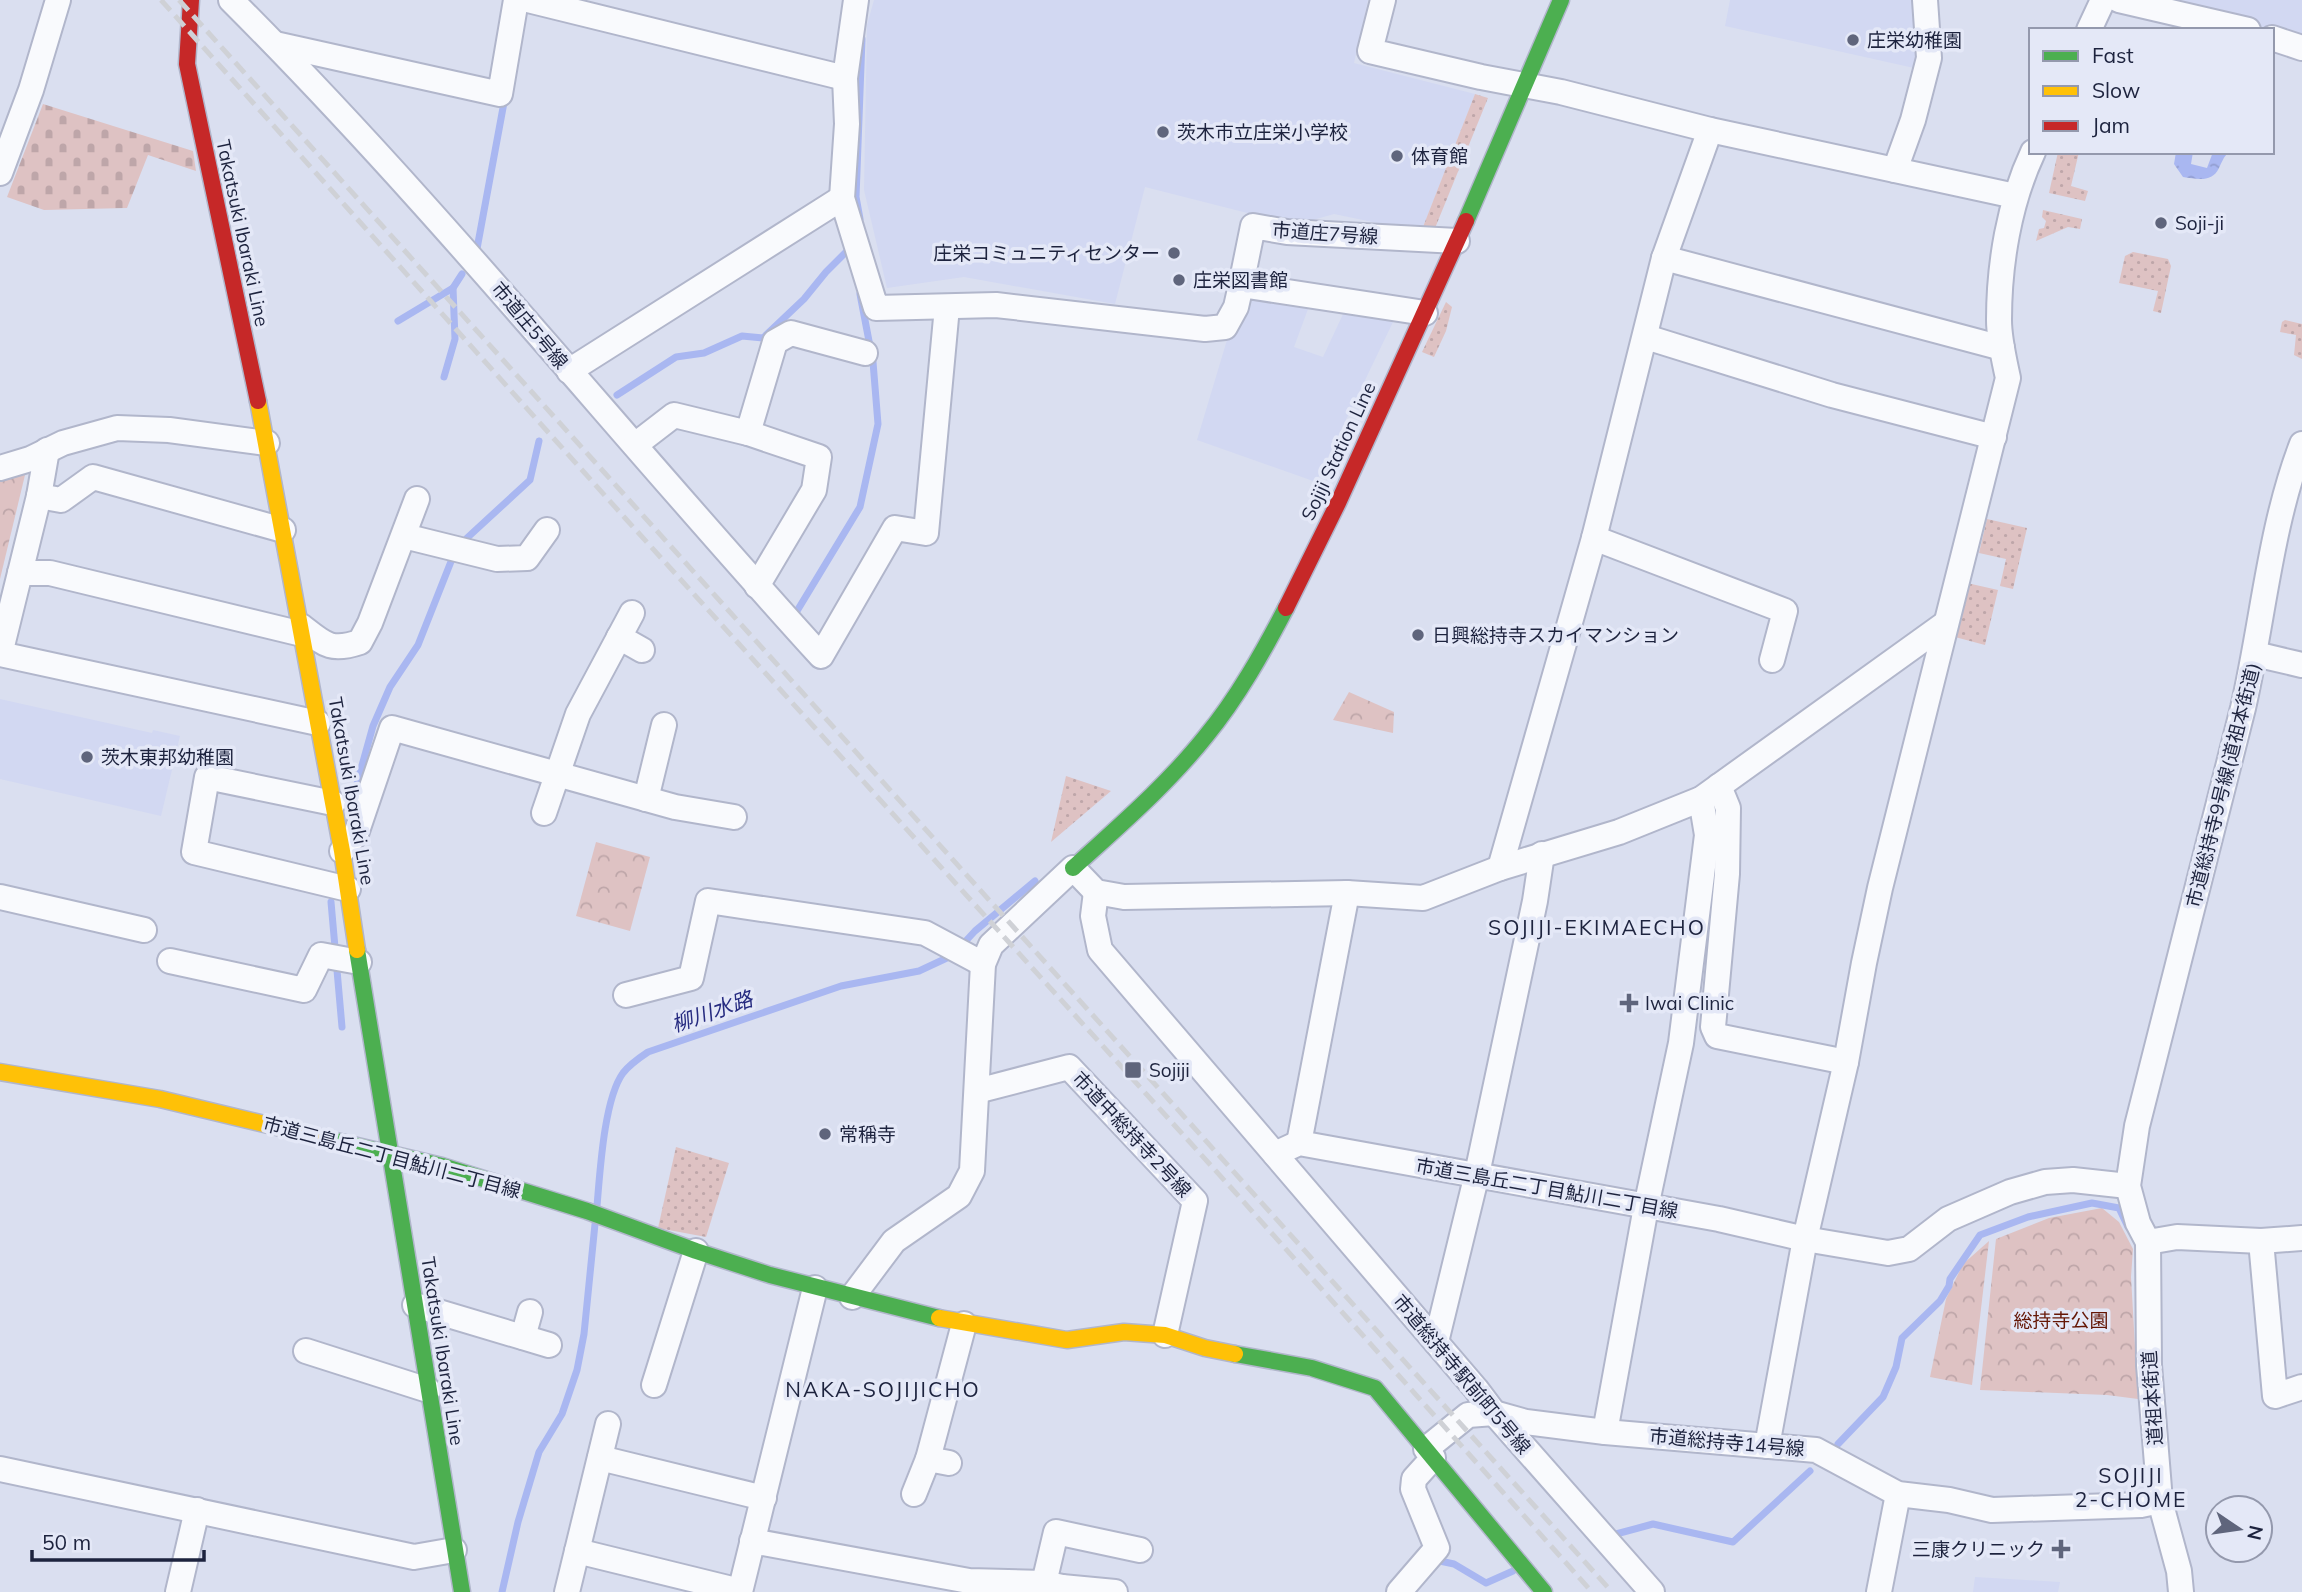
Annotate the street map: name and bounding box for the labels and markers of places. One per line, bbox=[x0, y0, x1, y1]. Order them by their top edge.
place label: 庄栄幼稚園 bbox=[1867, 28, 1962, 52]
marker: 庄栄幼稚園 bbox=[1845, 32, 1861, 48]
place label: 茨木市立庄栄小学校 bbox=[1177, 120, 1348, 144]
marker: 茨木市立庄栄小学校 bbox=[1155, 124, 1171, 140]
place label: 体育館 bbox=[1411, 144, 1468, 168]
marker: 体育館 bbox=[1389, 148, 1405, 164]
place label: Soji-ji bbox=[2175, 211, 2224, 235]
marker: Soji-ji bbox=[2153, 215, 2169, 231]
place label: 庄栄コミュニティセンター bbox=[933, 241, 1160, 265]
marker: 庄栄コミュニティセンター bbox=[1166, 245, 1182, 261]
place label: 庄栄図書館 bbox=[1193, 268, 1288, 292]
marker: 庄栄図書館 bbox=[1171, 272, 1187, 288]
place label: 日興総持寺スカイマンション bbox=[1432, 623, 1679, 647]
marker: 日興総持寺スカイマンション bbox=[1410, 627, 1426, 643]
place label: 茨木東邦幼稚園 bbox=[101, 745, 234, 769]
marker: 茨木東邦幼稚園 bbox=[79, 749, 95, 765]
place label: Iwai Clinic bbox=[1645, 991, 1734, 1015]
marker: Iwai Clinic bbox=[1619, 993, 1639, 1013]
place label: Sojiji bbox=[1149, 1058, 1190, 1082]
marker: Sojiji bbox=[1123, 1060, 1143, 1080]
place label: 常稱寺 bbox=[839, 1122, 896, 1146]
marker: 常稱寺 bbox=[817, 1126, 833, 1142]
place label: 三康クリニック bbox=[1912, 1537, 2045, 1561]
marker: 三康クリニック bbox=[2051, 1539, 2071, 1559]

